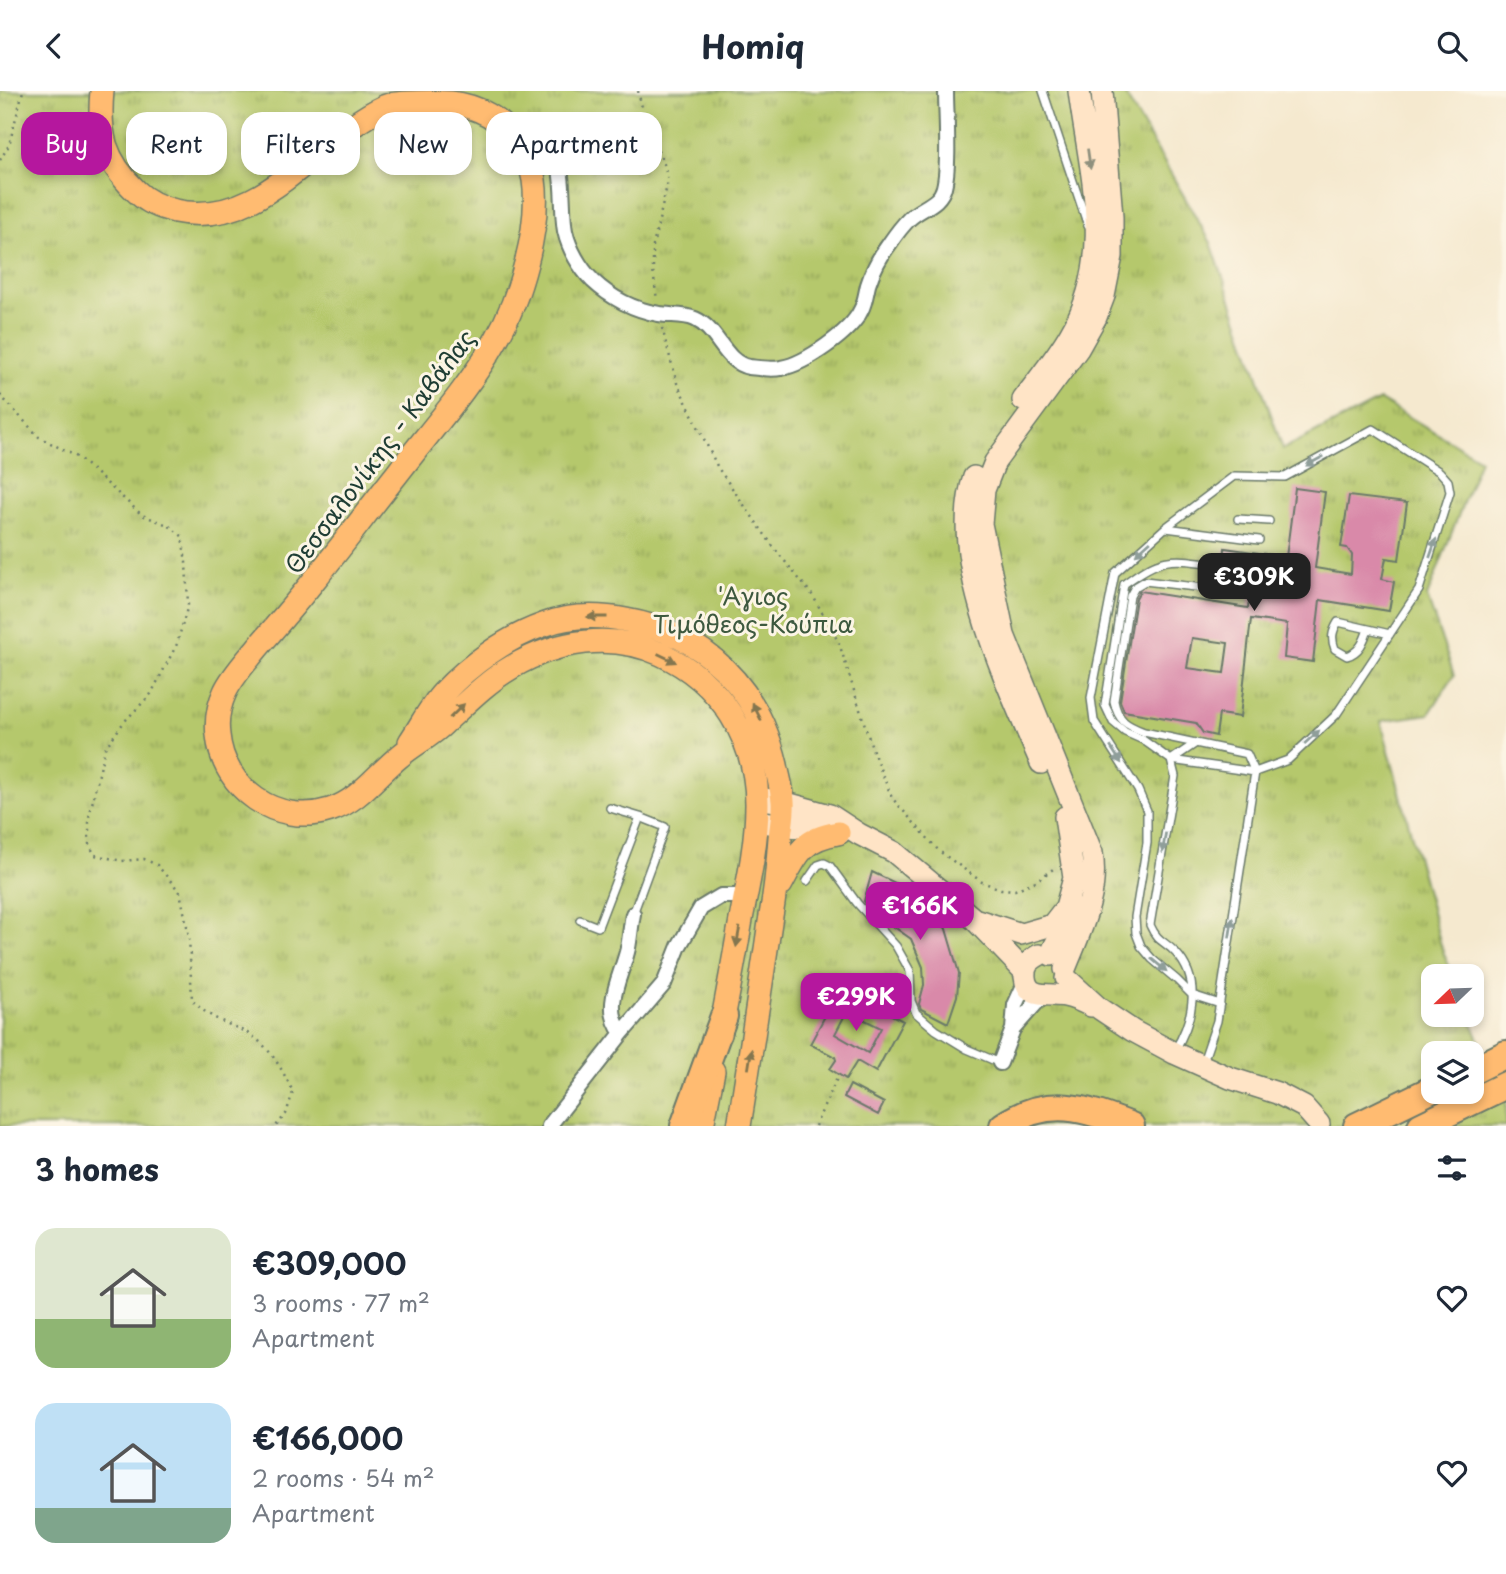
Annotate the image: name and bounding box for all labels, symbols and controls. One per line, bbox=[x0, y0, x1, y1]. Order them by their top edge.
text: Homiq bbox=[701, 22, 805, 70]
icon: back bbox=[35, 27, 73, 65]
icon: search bbox=[1433, 27, 1471, 65]
chip: Buy bbox=[21, 112, 112, 175]
chip: Rent bbox=[126, 112, 227, 175]
chip: Filters bbox=[241, 112, 360, 175]
chip: New bbox=[374, 112, 472, 175]
chip: Apartment bbox=[486, 112, 662, 175]
one-way arrow bbox=[1084, 148, 1095, 170]
street label: Θεσσαλονίκης - Καβάλας bbox=[275, 321, 483, 581]
one-way arrow bbox=[1305, 455, 1325, 467]
one-way arrow bbox=[1428, 537, 1439, 558]
one-way arrow bbox=[1134, 540, 1151, 556]
pin: €309K bbox=[1205, 553, 1303, 613]
text: €309K bbox=[1214, 558, 1294, 593]
park label: 'Αγιος Τιμόθεος-Κούπια bbox=[653, 577, 854, 641]
one-way arrow bbox=[586, 611, 608, 623]
one-way arrow bbox=[657, 652, 677, 663]
one-way arrow bbox=[751, 702, 763, 722]
one-way arrow bbox=[448, 703, 465, 720]
one-way arrow bbox=[1303, 730, 1320, 746]
one-way arrow bbox=[1109, 745, 1122, 764]
one-way arrow bbox=[1158, 832, 1169, 854]
pin: €166K bbox=[871, 883, 969, 942]
text: €166K bbox=[882, 887, 958, 922]
one-way arrow bbox=[1226, 917, 1237, 939]
one-way arrow bbox=[732, 926, 743, 948]
one-way arrow bbox=[1150, 957, 1168, 973]
north arrow bbox=[1421, 964, 1484, 1027]
map controls bbox=[1421, 964, 1484, 1104]
pin: €299K bbox=[807, 974, 905, 1033]
text: €299K bbox=[817, 978, 895, 1013]
button: layers bbox=[1421, 1041, 1484, 1104]
one-way arrow bbox=[745, 1048, 756, 1070]
text: 3 homes bbox=[35, 1146, 159, 1191]
icon: filters bbox=[1433, 1149, 1471, 1187]
text: €309,000 bbox=[252, 1240, 406, 1285]
icon: home bbox=[91, 1256, 175, 1340]
icon: heart bbox=[1433, 1279, 1471, 1317]
text: 3 rooms · 77 m² bbox=[252, 1285, 430, 1320]
text: Apartment bbox=[252, 1320, 375, 1355]
text: €166,000 bbox=[252, 1415, 403, 1460]
icon: home bbox=[91, 1431, 175, 1515]
icon: heart bbox=[1433, 1454, 1471, 1492]
text: 2 rooms · 54 m² bbox=[252, 1460, 435, 1495]
text: Apartment bbox=[252, 1495, 375, 1530]

